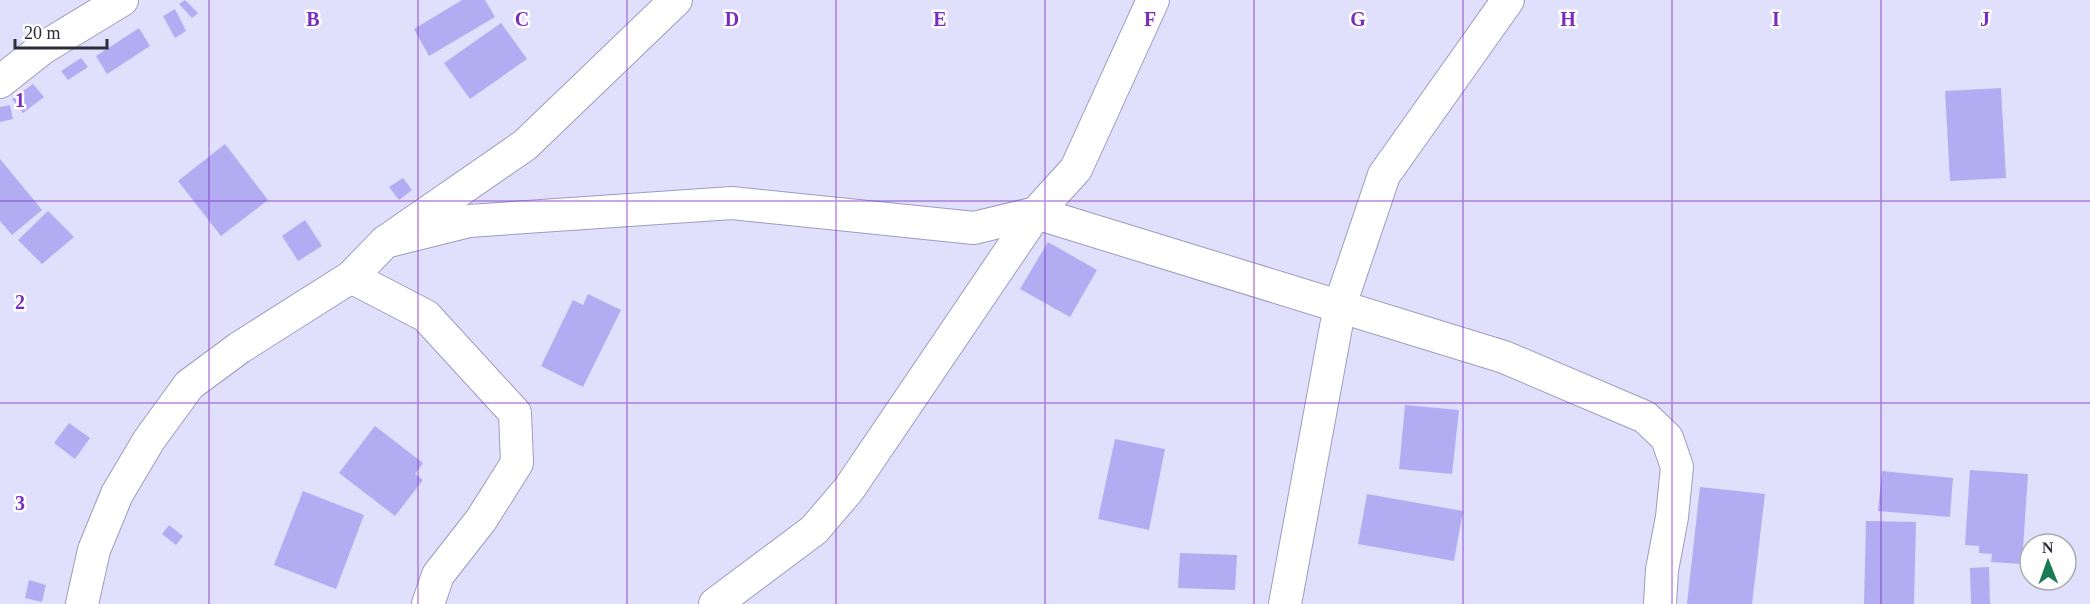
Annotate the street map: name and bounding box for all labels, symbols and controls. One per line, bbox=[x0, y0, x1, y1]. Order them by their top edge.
text: B bbox=[306, 8, 320, 30]
text: C bbox=[515, 8, 529, 30]
text: D bbox=[725, 8, 739, 30]
text: E bbox=[933, 8, 947, 30]
text: F bbox=[1144, 8, 1156, 30]
text: G bbox=[1350, 8, 1366, 30]
text: H bbox=[1560, 8, 1576, 30]
text: I bbox=[1772, 8, 1780, 30]
text: J bbox=[1980, 8, 1990, 30]
scale bar bbox=[15, 12, 106, 50]
text: 20 m bbox=[24, 23, 61, 43]
text: 1 bbox=[15, 89, 25, 111]
text: 2 bbox=[15, 291, 25, 313]
text: 3 bbox=[15, 492, 25, 514]
north arrow bbox=[2018, 532, 2078, 592]
text: N bbox=[2042, 539, 2054, 556]

